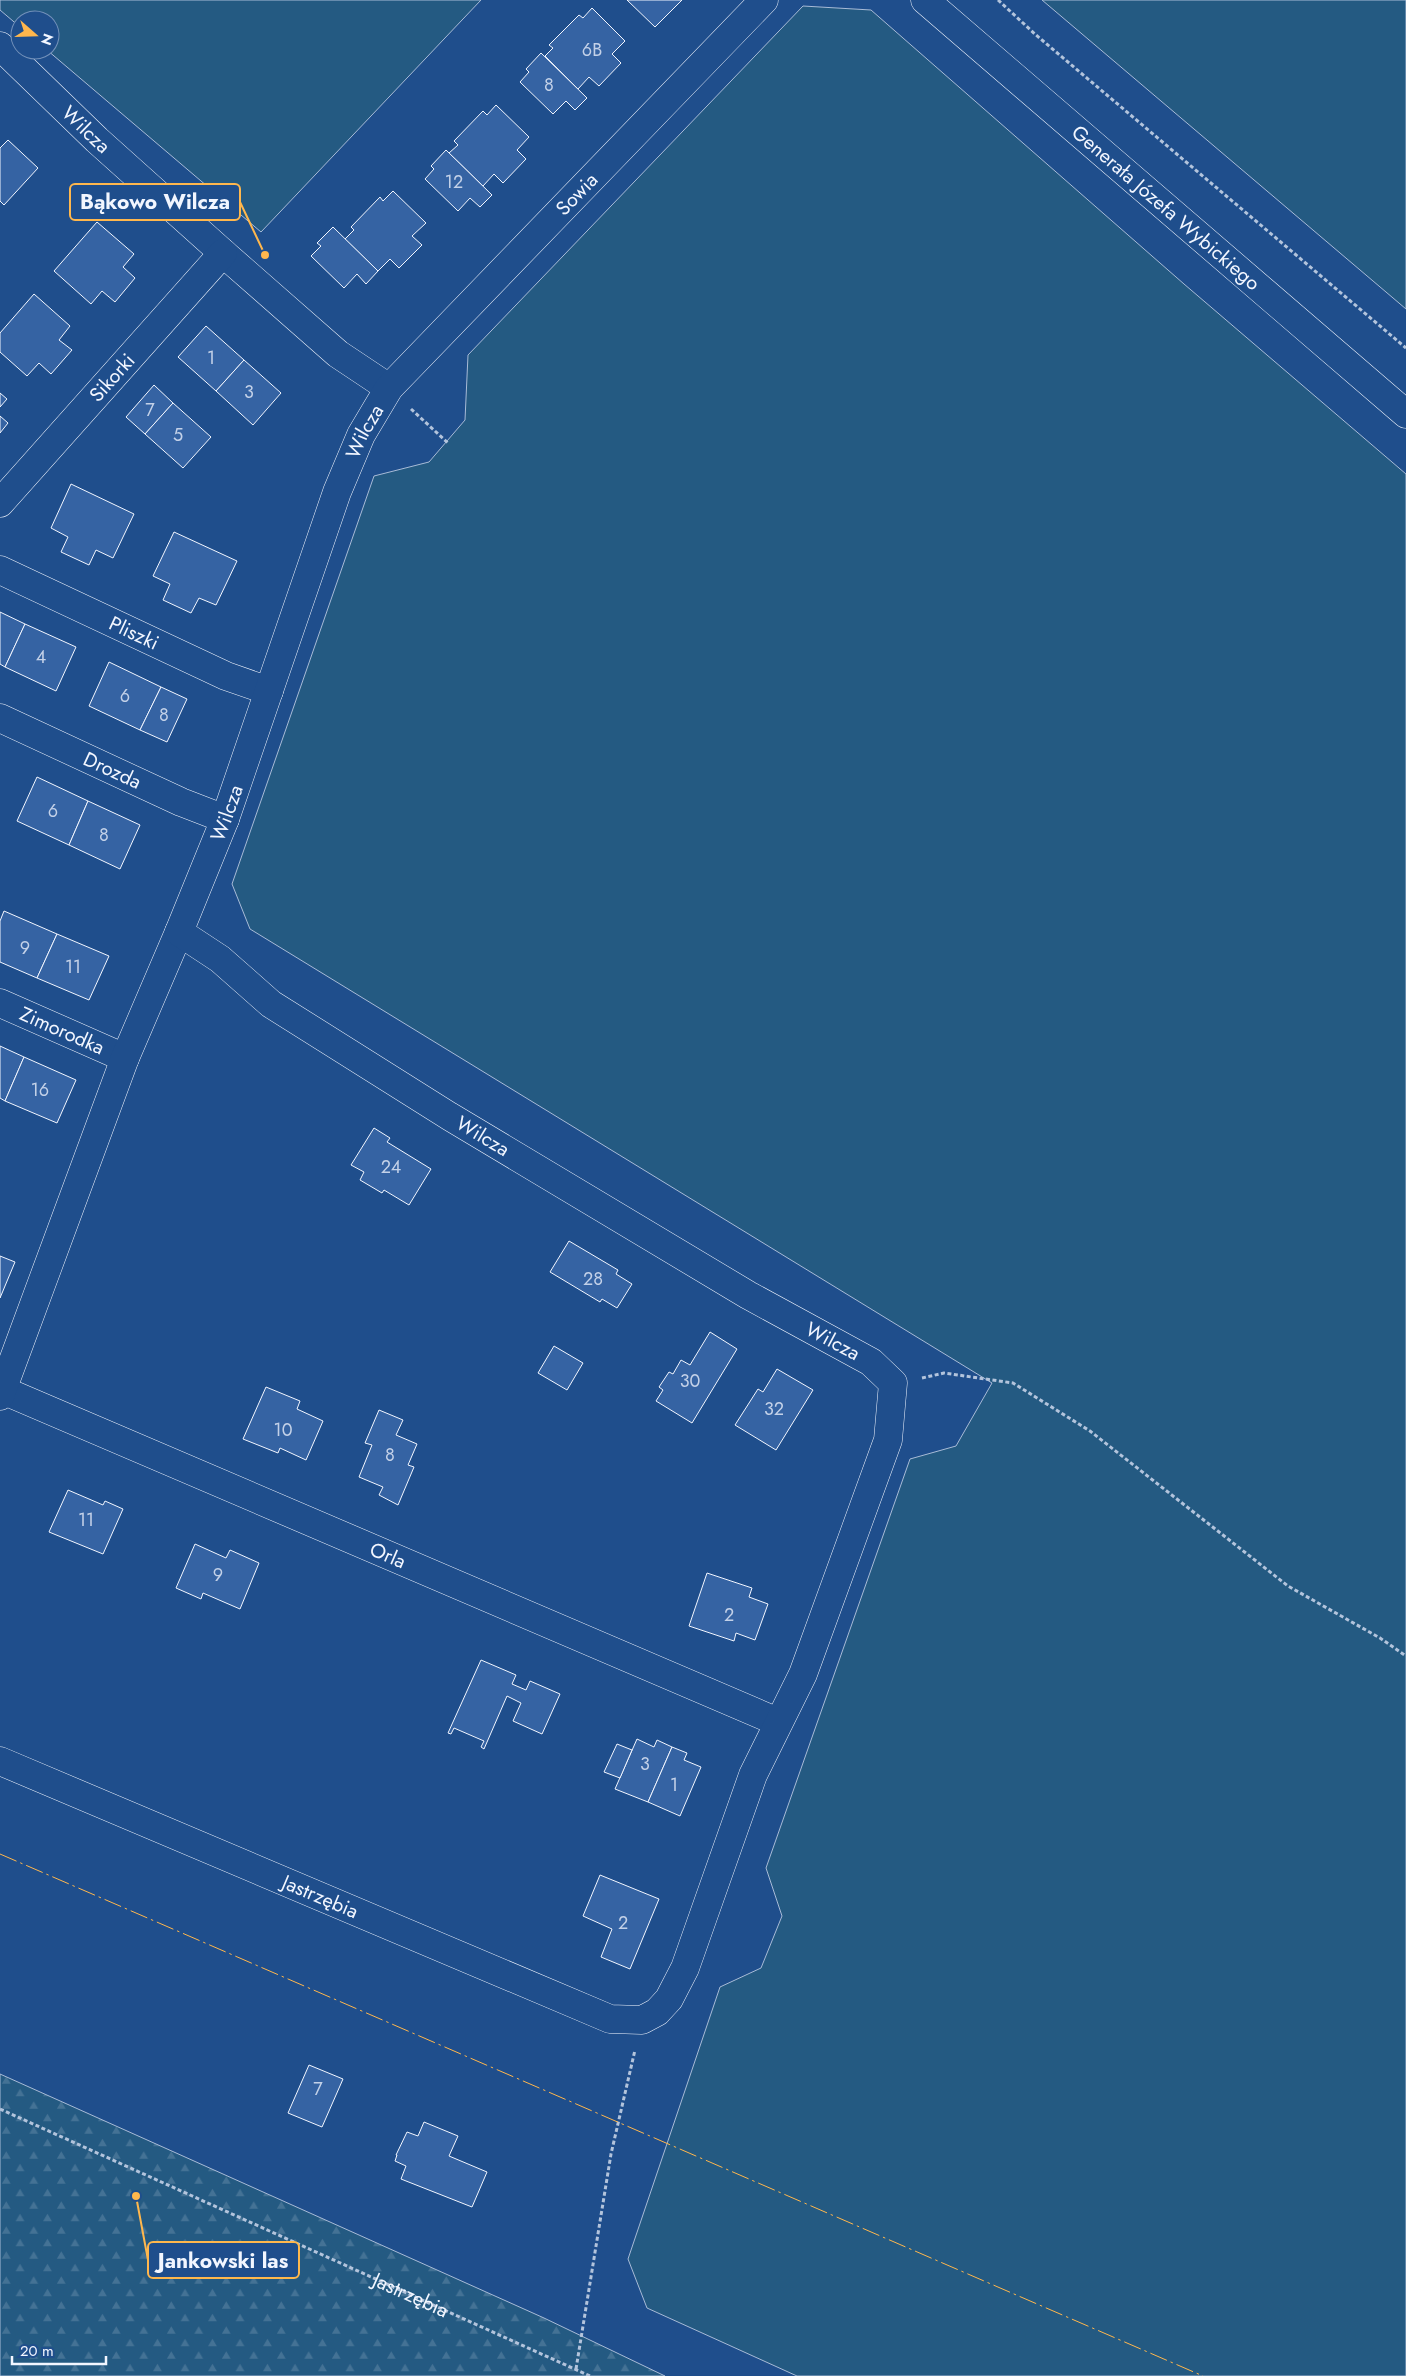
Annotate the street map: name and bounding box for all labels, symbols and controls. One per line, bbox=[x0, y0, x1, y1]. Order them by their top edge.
north arrow bbox=[10, 10, 60, 60]
text: N bbox=[36, 31, 59, 48]
house number: 6B bbox=[582, 37, 602, 63]
house number: 8 bbox=[544, 72, 554, 98]
street label: Wilcza bbox=[55, 99, 117, 160]
street label: Generała Józefa Wybickiego bbox=[1065, 118, 1266, 297]
street label: Sowia bbox=[549, 166, 605, 222]
house number: 12 bbox=[445, 169, 463, 195]
callout: Bąkowo Wilcza bbox=[70, 184, 240, 220]
text: Bąkowo Wilcza bbox=[80, 187, 230, 217]
house number: 1 bbox=[207, 345, 215, 371]
street label: Sikorki bbox=[83, 347, 142, 409]
house number: 3 bbox=[244, 379, 254, 405]
house number: 7 bbox=[145, 397, 155, 423]
street label: Wilcza bbox=[339, 399, 391, 463]
house number: 5 bbox=[173, 422, 183, 448]
street label: Pliszki bbox=[104, 609, 164, 657]
house number: 4 bbox=[36, 644, 46, 670]
house number: 6 bbox=[120, 683, 130, 709]
house number: 8 bbox=[159, 702, 169, 728]
street label: Drozda bbox=[78, 745, 146, 797]
street label: Wilcza bbox=[203, 781, 251, 846]
house number: 6 bbox=[48, 798, 58, 824]
house number: 8 bbox=[99, 822, 109, 848]
house number: 9 bbox=[20, 935, 30, 961]
house number: 11 bbox=[65, 954, 81, 980]
street label: Zimorodka bbox=[15, 999, 109, 1062]
house number: 16 bbox=[31, 1077, 49, 1103]
street label: Wilcza bbox=[450, 1109, 515, 1164]
house number: 24 bbox=[381, 1154, 401, 1180]
house number: 28 bbox=[583, 1266, 603, 1292]
street label: Wilcza bbox=[800, 1315, 865, 1368]
house number: 30 bbox=[680, 1368, 701, 1394]
house number: 32 bbox=[764, 1396, 784, 1422]
house number: 10 bbox=[274, 1417, 293, 1443]
house number: 8 bbox=[385, 1442, 395, 1468]
house number: 11 bbox=[78, 1507, 94, 1533]
street label: Orla bbox=[365, 1535, 410, 1576]
house number: 9 bbox=[213, 1562, 223, 1588]
house number: 2 bbox=[724, 1602, 734, 1628]
house number: 3 bbox=[640, 1751, 650, 1777]
house number: 1 bbox=[670, 1772, 678, 1798]
street label: Jastrzębia bbox=[275, 1867, 363, 1926]
house number: 2 bbox=[618, 1910, 628, 1936]
house number: 7 bbox=[313, 2076, 323, 2102]
callout: Jankowski las bbox=[148, 2242, 299, 2278]
text: Jankowski las bbox=[154, 2246, 289, 2276]
street label: Jastrzębia bbox=[365, 2264, 453, 2325]
scale bar bbox=[12, 2334, 106, 2366]
text: 20 m bbox=[20, 2340, 54, 2362]

